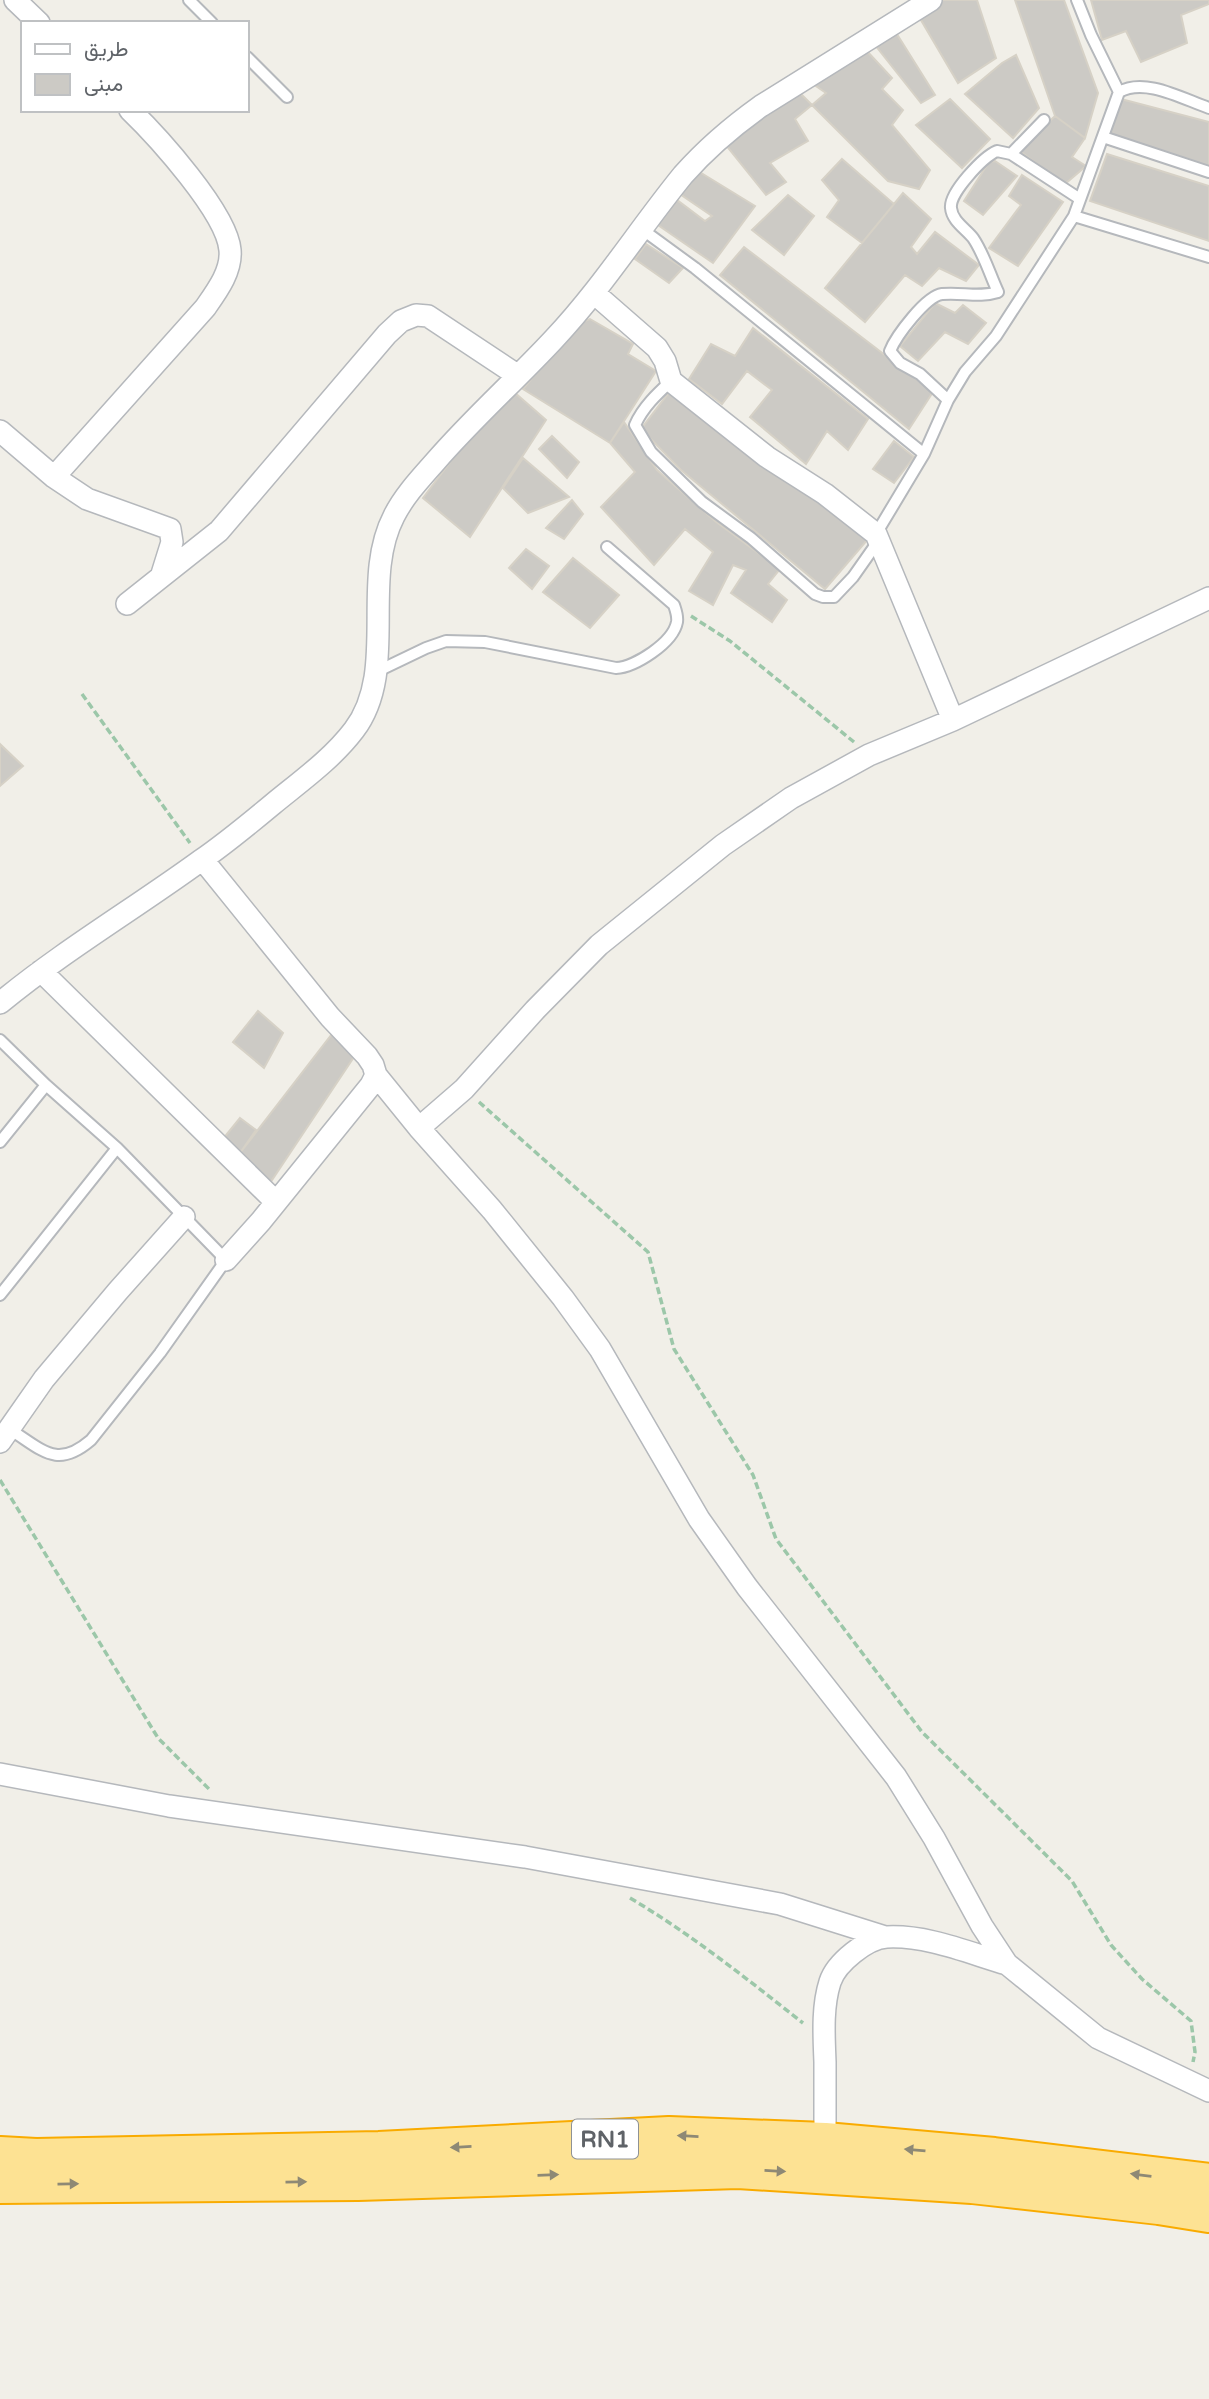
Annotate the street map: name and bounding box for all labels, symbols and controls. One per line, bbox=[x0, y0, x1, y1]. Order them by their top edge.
legend bbox=[21, 21, 248, 112]
text: طريق bbox=[84, 37, 129, 62]
text: مبنى bbox=[84, 72, 123, 97]
road number: RN1 bbox=[572, 2120, 638, 2158]
one-way arrow bbox=[677, 2131, 699, 2142]
one-way arrow bbox=[450, 2142, 472, 2153]
one-way arrow bbox=[904, 2145, 926, 2156]
one-way arrow bbox=[764, 2165, 786, 2176]
one-way arrow bbox=[537, 2169, 559, 2181]
one-way arrow bbox=[1130, 2169, 1152, 2180]
one-way arrow bbox=[285, 2176, 307, 2188]
one-way arrow bbox=[57, 2178, 79, 2190]

